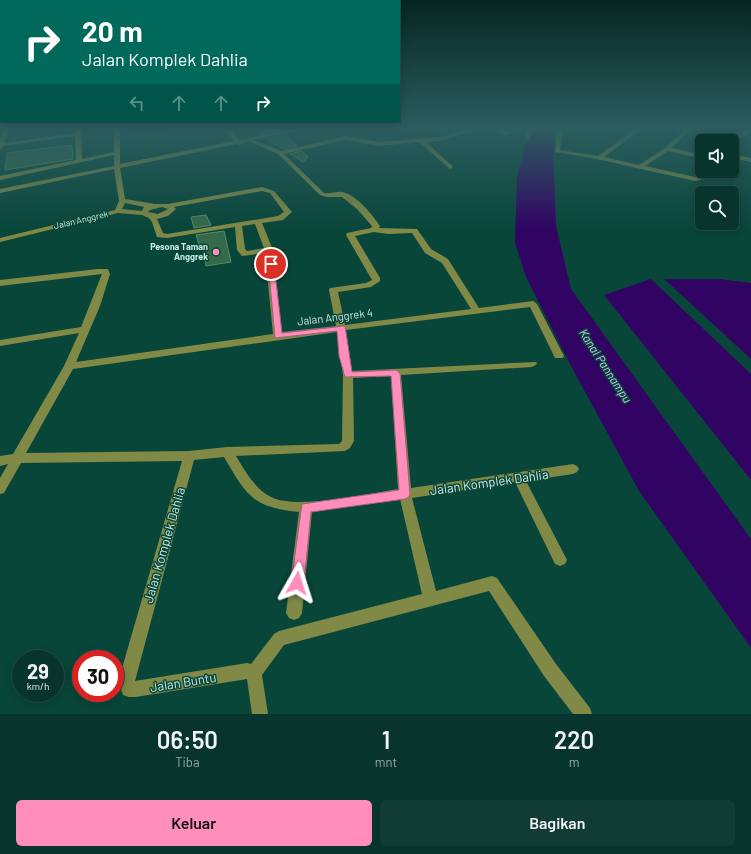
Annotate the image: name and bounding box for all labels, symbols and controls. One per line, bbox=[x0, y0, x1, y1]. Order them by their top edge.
text: 20 m bbox=[82, 14, 143, 48]
icon: right bbox=[16, 16, 68, 68]
text: Jalan Komplek Dahlia bbox=[82, 48, 248, 70]
icon: left bbox=[126, 92, 148, 114]
icon: ahead bbox=[168, 92, 190, 114]
icon: ahead bbox=[210, 92, 232, 114]
icon: right bbox=[252, 92, 274, 114]
map controls bbox=[695, 134, 739, 230]
button: sound bbox=[695, 134, 739, 178]
button: search bbox=[695, 186, 739, 230]
street label: Jalan Anggrek bbox=[53, 208, 110, 231]
place label: Pesona Taman Anggrek bbox=[150, 241, 208, 262]
marker: Pesona Taman Anggrek bbox=[211, 247, 221, 257]
pin bbox=[254, 247, 288, 281]
icon: arrive bbox=[260, 253, 282, 275]
street label: Jalan Anggrek 4 bbox=[296, 305, 374, 328]
water label: Kanal Pannampu bbox=[577, 326, 635, 405]
street label: Jalan Komplek Dahlia bbox=[429, 466, 549, 498]
street label: Jalan Komplek Dahlia bbox=[140, 485, 188, 605]
position arrow bbox=[276, 562, 318, 604]
speed limit sign: 30 bbox=[72, 650, 124, 702]
text: 29 bbox=[27, 659, 49, 683]
street label: Jalan Buntu bbox=[149, 669, 217, 695]
text: km/h bbox=[27, 680, 49, 692]
text: 06:50 bbox=[157, 725, 218, 754]
text: 1 bbox=[382, 725, 390, 754]
text: 220 bbox=[554, 725, 594, 754]
text: Tiba bbox=[175, 754, 200, 770]
text: mnt bbox=[375, 754, 397, 770]
text: m bbox=[569, 754, 580, 770]
button: Keluar bbox=[16, 800, 372, 846]
button: Bagikan bbox=[380, 800, 735, 846]

